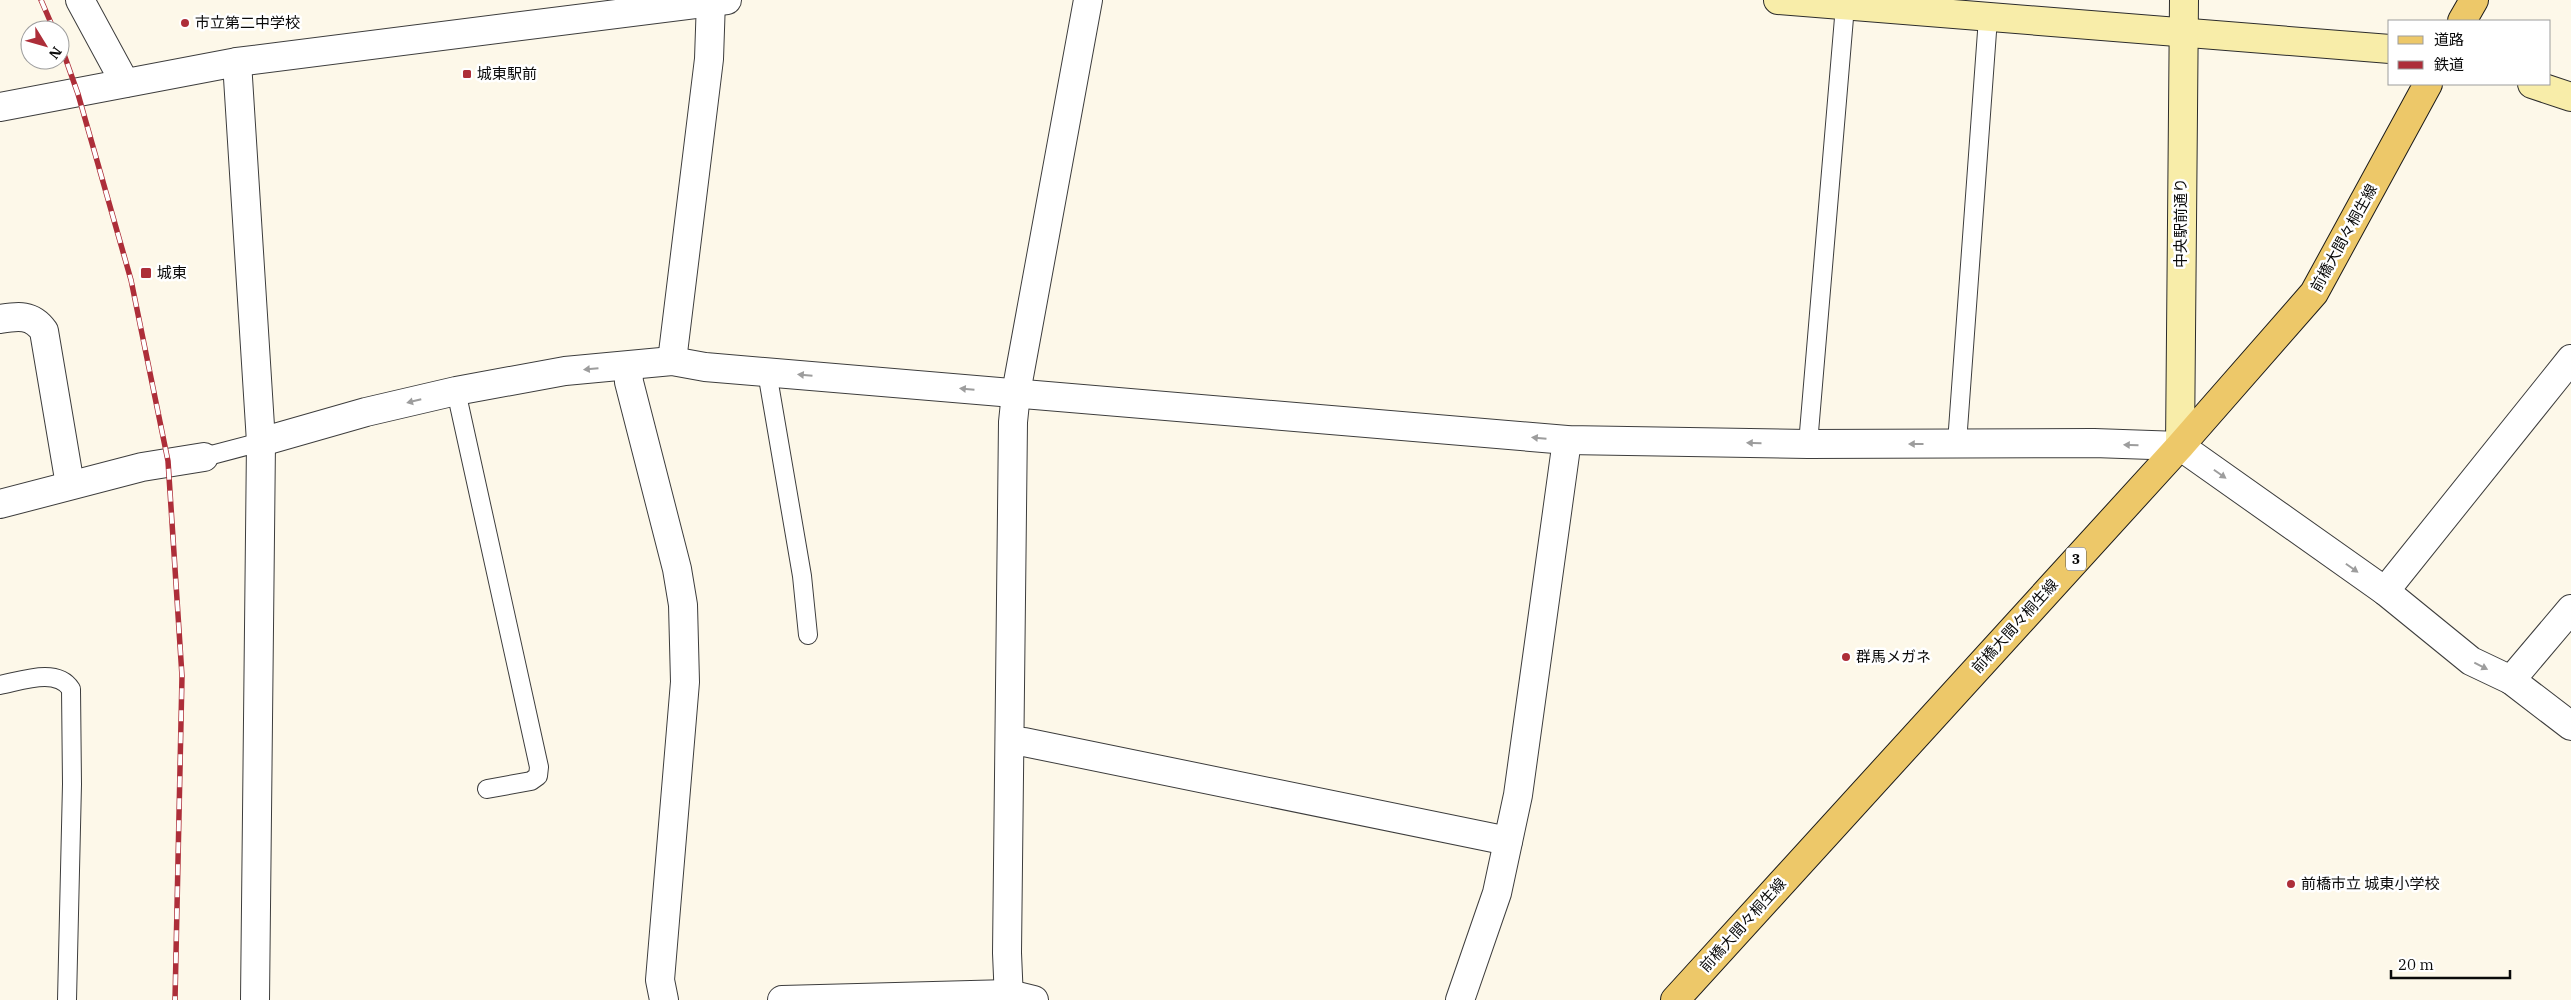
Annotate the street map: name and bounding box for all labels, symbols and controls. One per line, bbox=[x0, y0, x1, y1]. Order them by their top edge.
place label: 市立第二中学校 bbox=[195, 13, 300, 32]
marker: 市立第二中学校 bbox=[179, 17, 191, 29]
north arrow bbox=[20, 20, 70, 70]
legend bbox=[2388, 20, 2551, 85]
text: 道路 bbox=[2434, 30, 2464, 49]
text: N bbox=[45, 43, 66, 63]
text: 鉄道 bbox=[2434, 55, 2464, 74]
place label: 城東駅前 bbox=[477, 64, 537, 83]
marker: 城東駅前 bbox=[461, 68, 473, 80]
street label: 中央駅前通り bbox=[2171, 178, 2190, 268]
street label: 前橋大間々桐生線 bbox=[2306, 181, 2381, 295]
place label: 城東 bbox=[157, 263, 187, 282]
marker: 城東 bbox=[139, 266, 153, 280]
one-way arrow bbox=[583, 365, 599, 373]
one-way arrow bbox=[797, 371, 813, 379]
one-way arrow bbox=[959, 384, 975, 392]
one-way arrow bbox=[407, 397, 422, 405]
one-way arrow bbox=[1530, 433, 1546, 441]
one-way arrow bbox=[1745, 439, 1761, 447]
one-way arrow bbox=[1908, 440, 1924, 448]
one-way arrow bbox=[2123, 440, 2139, 448]
one-way arrow bbox=[2213, 469, 2226, 479]
road number: 3 bbox=[2066, 548, 2086, 570]
one-way arrow bbox=[2346, 563, 2359, 573]
street label: 前橋大間々桐生線 bbox=[1967, 575, 2062, 677]
place label: 群馬メガネ bbox=[1856, 647, 1931, 666]
marker: 群馬メガネ bbox=[1840, 651, 1852, 663]
one-way arrow bbox=[2474, 662, 2488, 670]
street label: 前橋大間々桐生線 bbox=[1695, 874, 1790, 976]
place label: 前橋市立 城東小学校 bbox=[2301, 874, 2439, 893]
marker: 前橋市立 城東小学校 bbox=[2285, 878, 2297, 890]
scale bar bbox=[2391, 948, 2510, 980]
text: 20 m bbox=[2398, 955, 2434, 974]

